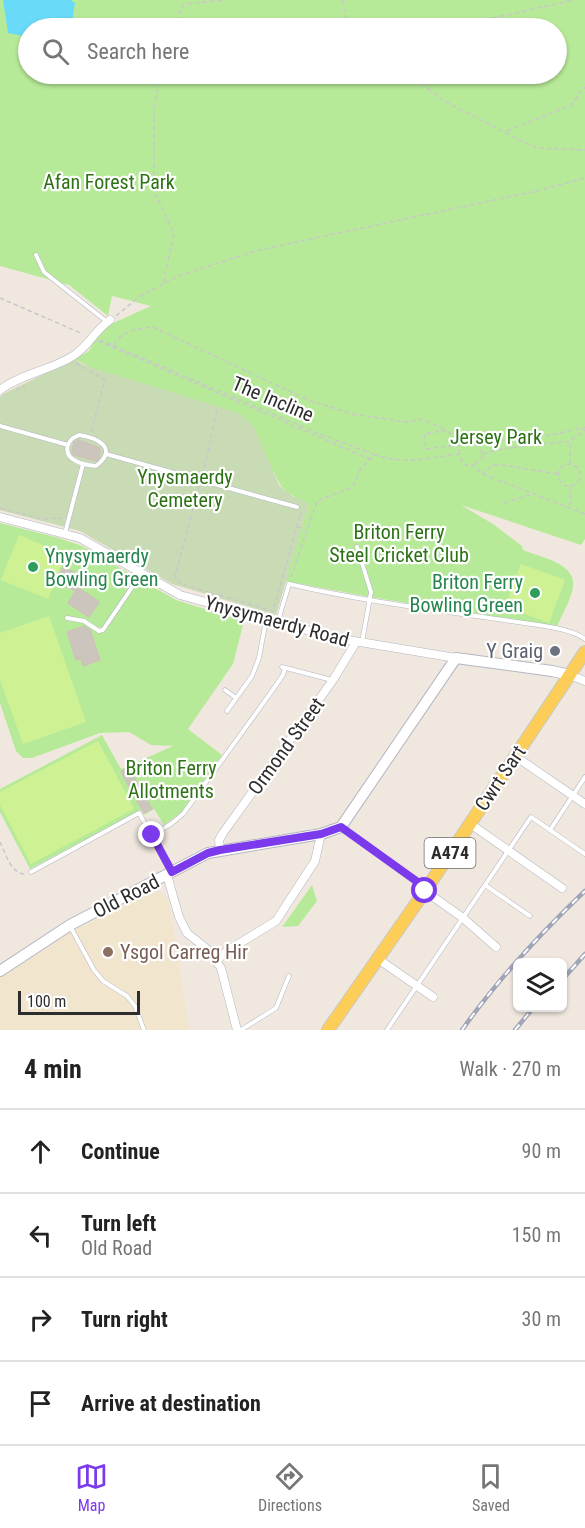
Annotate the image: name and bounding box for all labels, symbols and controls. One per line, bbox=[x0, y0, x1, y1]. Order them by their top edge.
search box bbox=[18, 18, 567, 84]
icon: search bbox=[39, 35, 72, 68]
text: Search here bbox=[87, 39, 189, 64]
park label: Afan Forest Park bbox=[43, 170, 175, 194]
street label: The Incline bbox=[229, 371, 317, 427]
park label: Jersey Park bbox=[450, 425, 542, 449]
park label: Ynysmaerdy Cemetery bbox=[137, 465, 233, 512]
park label: Briton Ferry Steel Cricket Club bbox=[329, 520, 469, 567]
place label: Ynysymaerdy Bowling Green bbox=[45, 544, 158, 591]
marker: Ynysymaerdy Bowling Green bbox=[26, 560, 40, 574]
place label: Briton Ferry Bowling Green bbox=[410, 570, 523, 617]
marker: Briton Ferry Bowling Green bbox=[528, 586, 542, 600]
street label: Ynysymaerdy Road bbox=[202, 590, 352, 652]
place label: Y Graig bbox=[486, 639, 543, 663]
marker: Y Graig bbox=[548, 644, 562, 658]
street label: Ormond Street bbox=[243, 693, 329, 799]
street label: Cwrt Sart bbox=[469, 741, 531, 815]
park label: Briton Ferry Allotments bbox=[125, 756, 217, 803]
route end bbox=[138, 821, 164, 847]
road number: A474 bbox=[424, 838, 476, 868]
street label: Old Road bbox=[89, 869, 163, 923]
route start bbox=[411, 877, 437, 903]
place label: Ysgol Carreg Hir bbox=[120, 940, 248, 964]
marker: Ysgol Carreg Hir bbox=[101, 945, 115, 959]
map controls bbox=[513, 958, 567, 1012]
button: layers bbox=[513, 958, 567, 1012]
scale bar bbox=[18, 988, 140, 1016]
text: 100 m bbox=[27, 992, 66, 1011]
text: 4 min bbox=[24, 1054, 82, 1084]
text: Walk · 270 m bbox=[460, 1057, 561, 1081]
icon: ahead bbox=[24, 1135, 57, 1168]
text: Continue bbox=[81, 1139, 160, 1164]
text: 90 m bbox=[522, 1139, 561, 1163]
text: Turn left bbox=[81, 1211, 156, 1236]
icon: left bbox=[24, 1219, 57, 1252]
text: 150 m bbox=[512, 1223, 561, 1247]
text: Old Road bbox=[81, 1236, 152, 1260]
icon: right bbox=[24, 1303, 57, 1336]
text: Turn right bbox=[81, 1307, 168, 1332]
text: 30 m bbox=[522, 1307, 561, 1331]
icon: arrive bbox=[24, 1387, 57, 1420]
text: Arrive at destination bbox=[81, 1391, 261, 1416]
tab: Map bbox=[75, 1460, 108, 1515]
tab: Directions bbox=[258, 1460, 322, 1515]
tab: Saved bbox=[472, 1460, 510, 1515]

